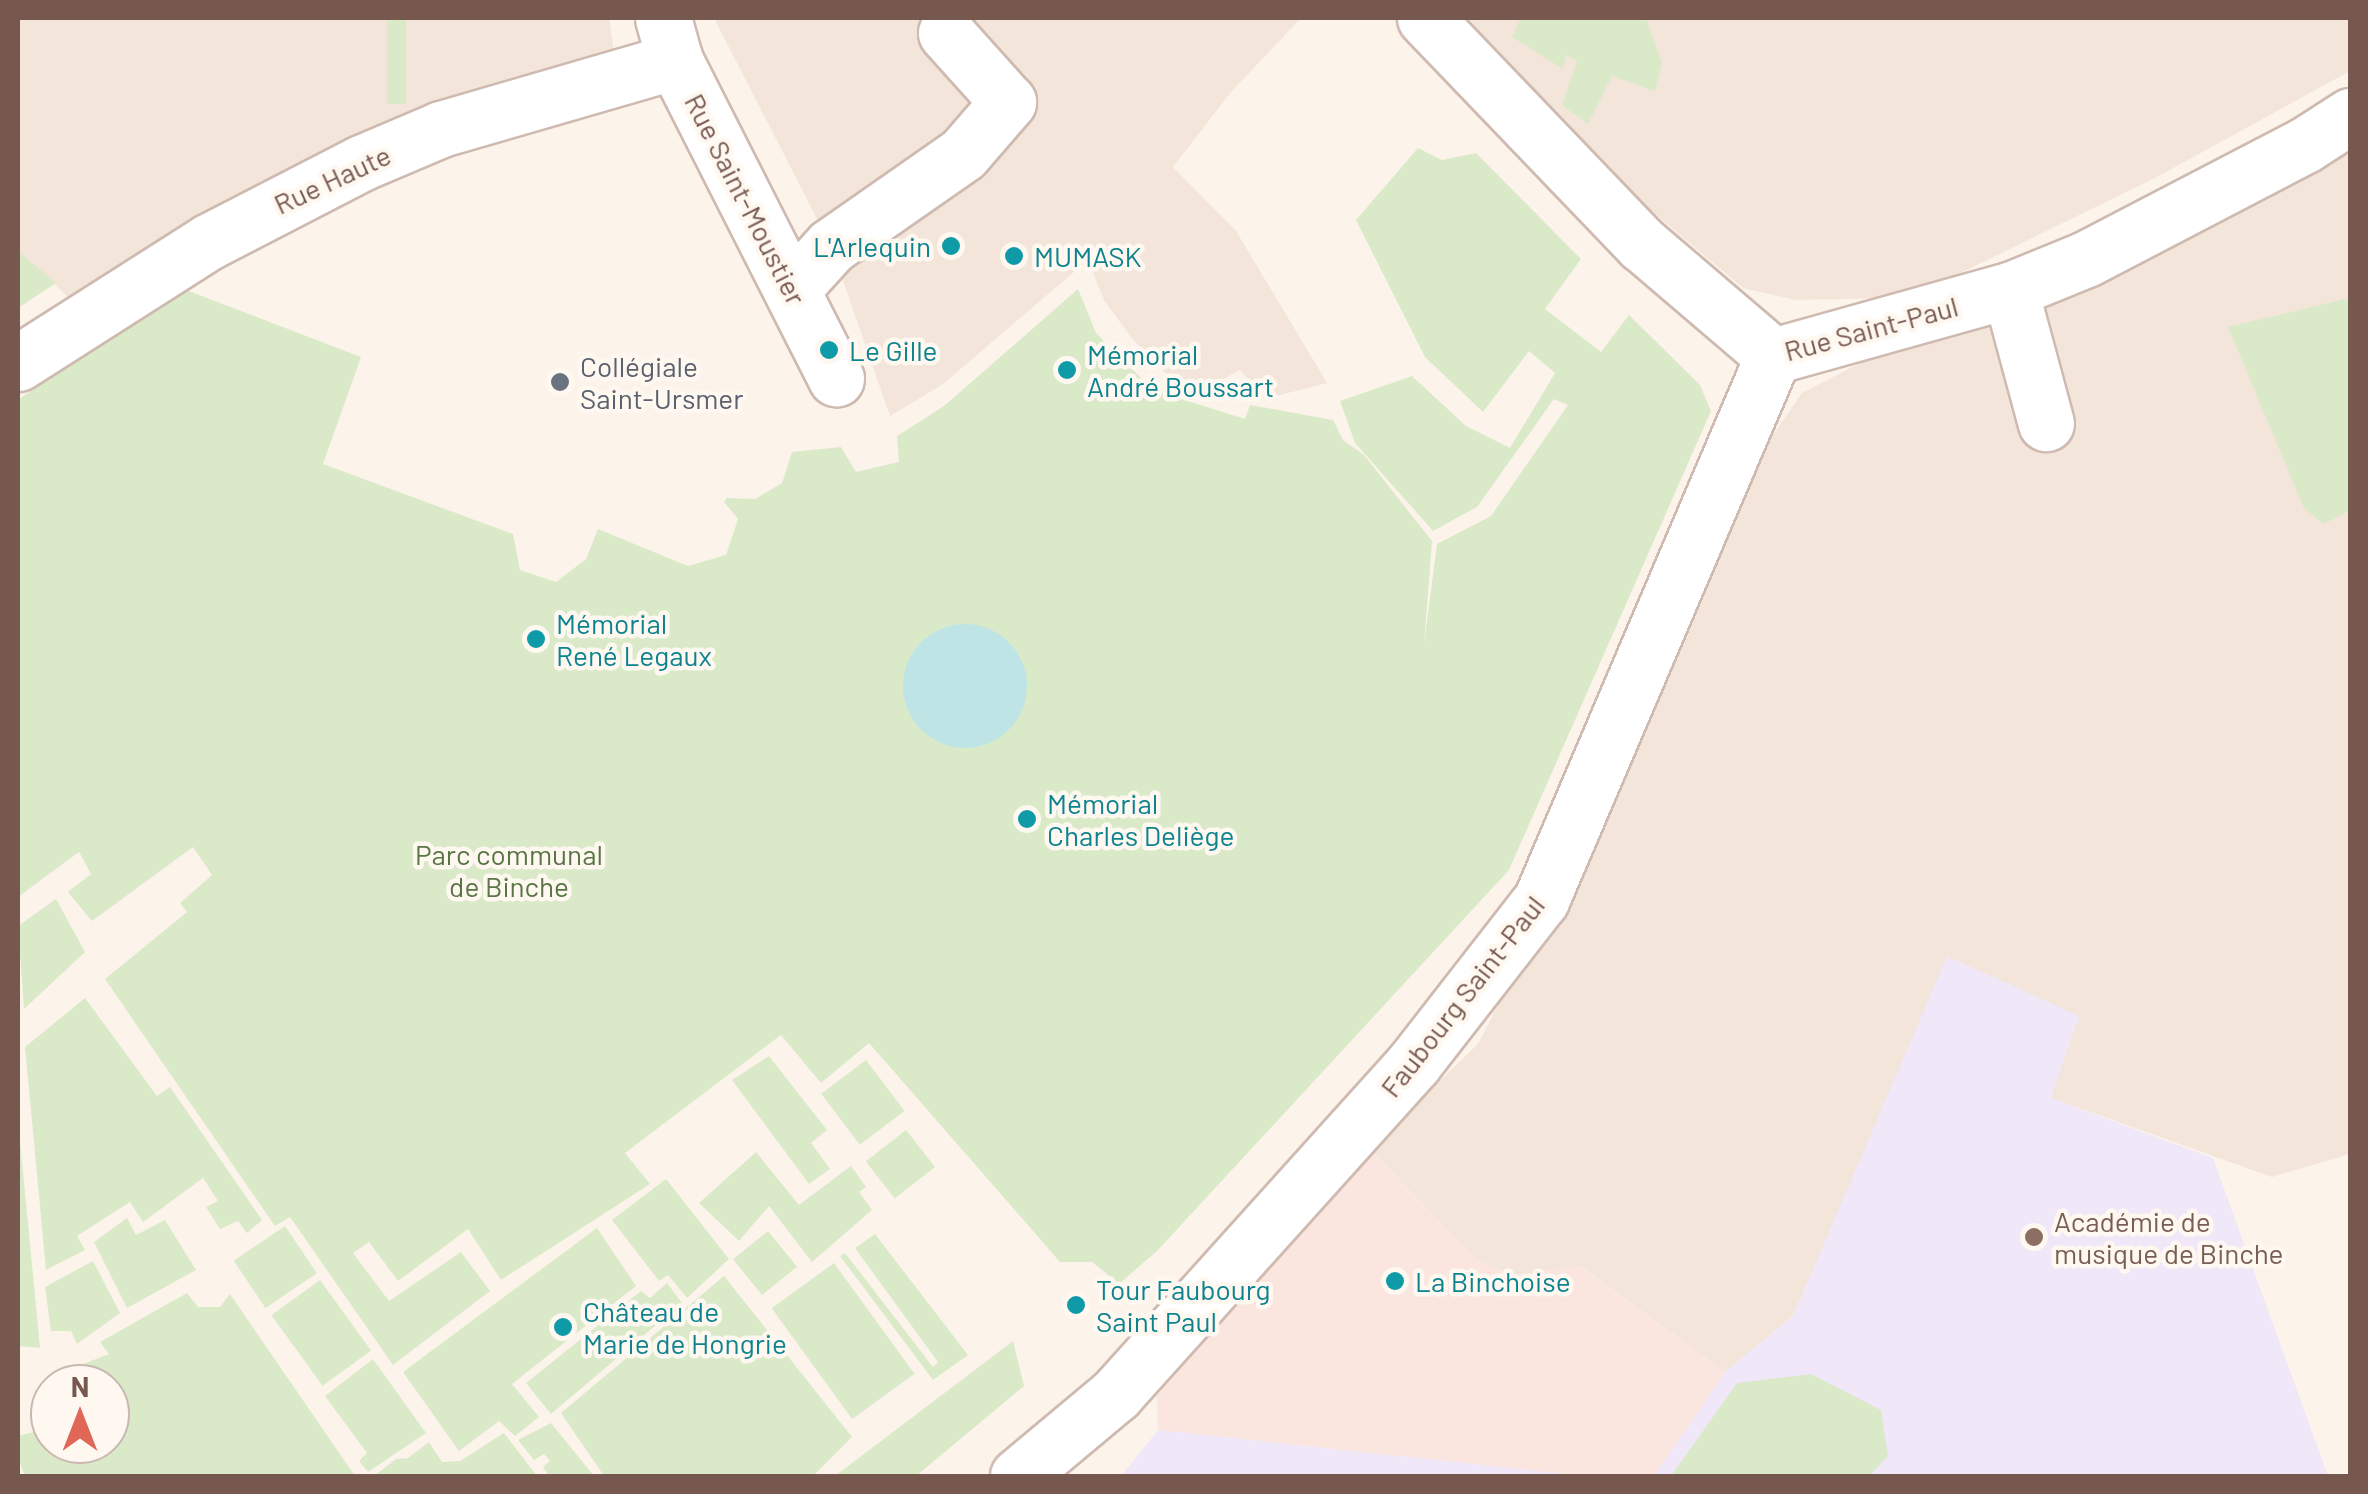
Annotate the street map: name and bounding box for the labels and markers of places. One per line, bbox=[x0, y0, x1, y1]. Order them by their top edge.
place label: L'Arlequin bbox=[813, 229, 931, 263]
marker: L'Arlequin bbox=[940, 235, 962, 257]
place label: MUMASK bbox=[1034, 239, 1142, 273]
marker: MUMASK bbox=[1003, 245, 1025, 267]
place label: Le Gille bbox=[849, 333, 938, 367]
place label: Mémorial André Boussart bbox=[1087, 337, 1274, 403]
marker: Le Gille bbox=[818, 339, 840, 361]
place label: Collégiale Saint-Ursmer bbox=[580, 349, 743, 415]
marker: Mémorial André Boussart bbox=[1056, 359, 1078, 381]
marker: Collégiale Saint-Ursmer bbox=[549, 371, 571, 393]
place label: Mémorial René Legaux bbox=[556, 606, 712, 672]
marker: Mémorial René Legaux bbox=[525, 628, 547, 650]
place label: Mémorial Charles Deliège bbox=[1047, 786, 1234, 852]
marker: Mémorial Charles Deliège bbox=[1016, 808, 1038, 830]
place label: Académie de musique de Binche bbox=[2054, 1204, 2284, 1270]
marker: Académie de musique de Binche bbox=[2023, 1226, 2045, 1248]
place label: La Binchoise bbox=[1415, 1264, 1571, 1298]
marker: La Binchoise bbox=[1384, 1270, 1406, 1292]
place label: Tour Faubourg Saint Paul bbox=[1096, 1272, 1271, 1338]
place label: Château de Marie de Hongrie bbox=[583, 1294, 787, 1360]
marker: Tour Faubourg Saint Paul bbox=[1065, 1294, 1087, 1316]
marker: Château de Marie de Hongrie bbox=[552, 1316, 574, 1338]

